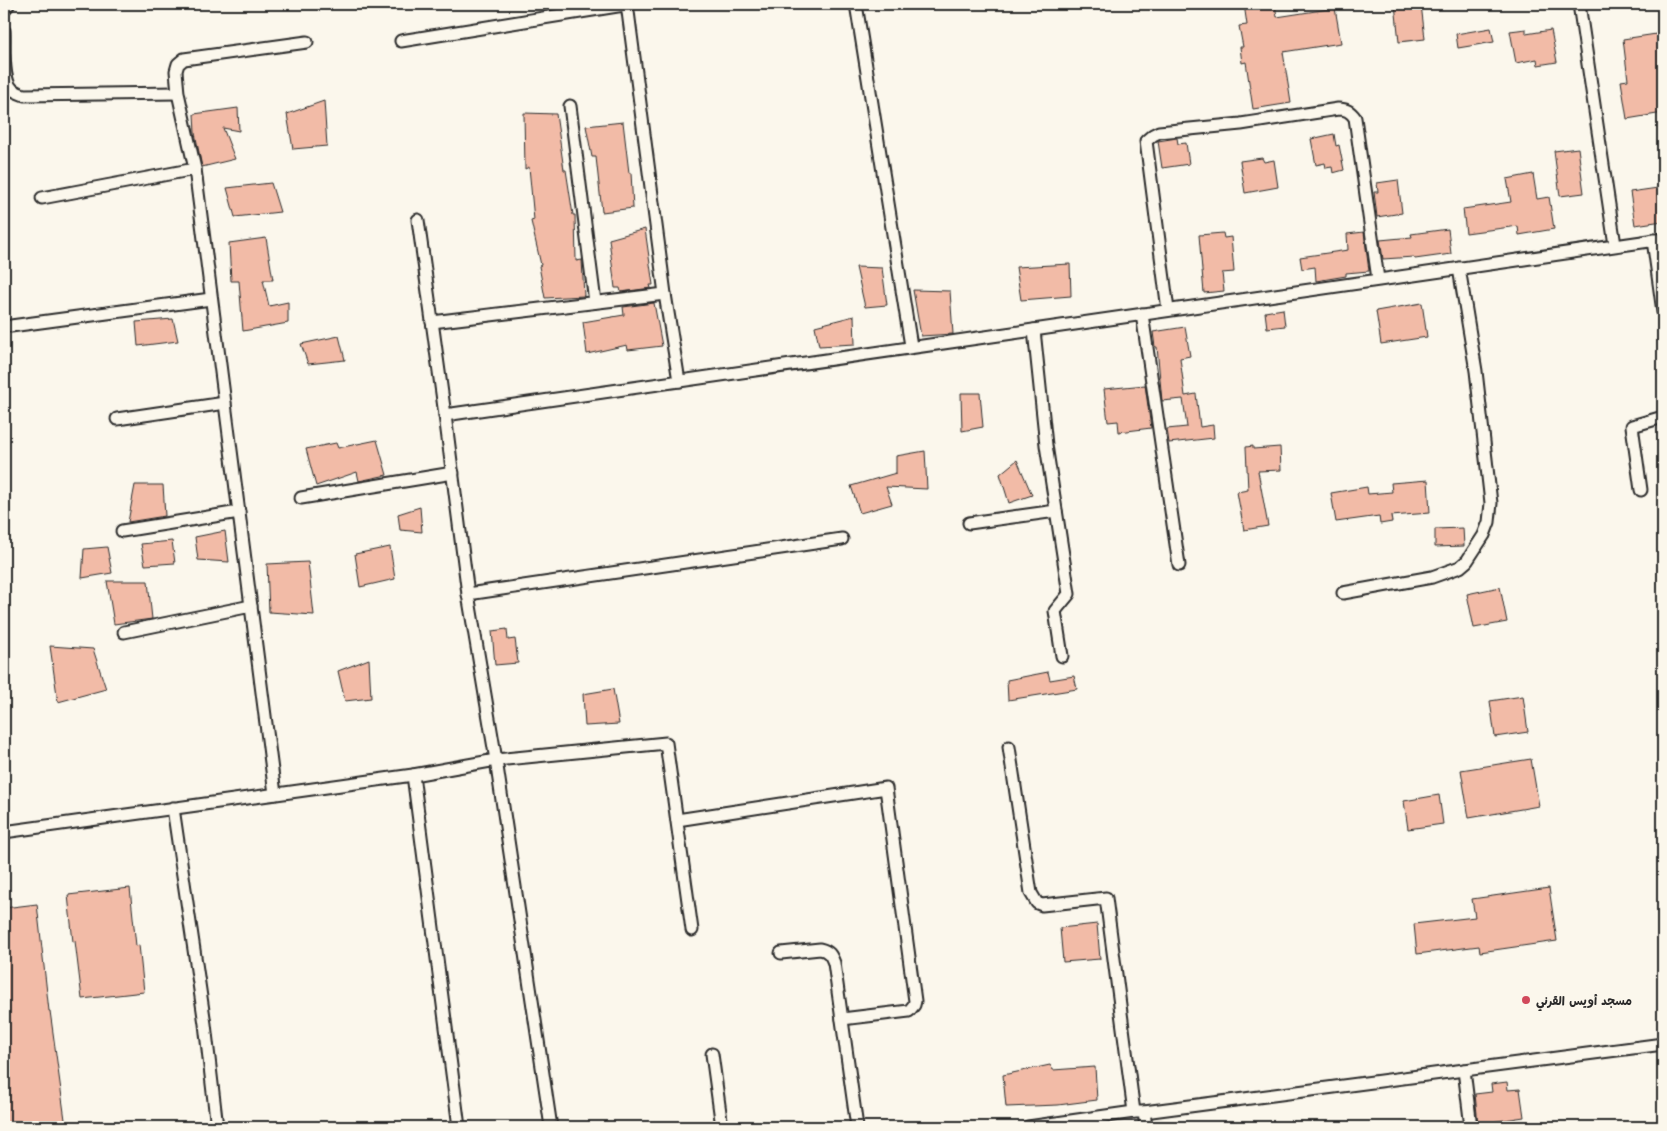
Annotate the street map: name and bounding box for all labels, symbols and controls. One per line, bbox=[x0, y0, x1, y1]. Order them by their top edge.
place label: مسجد أويس القرني bbox=[1536, 992, 1632, 1012]
marker: مسجد أويس القرني bbox=[1520, 994, 1532, 1006]

